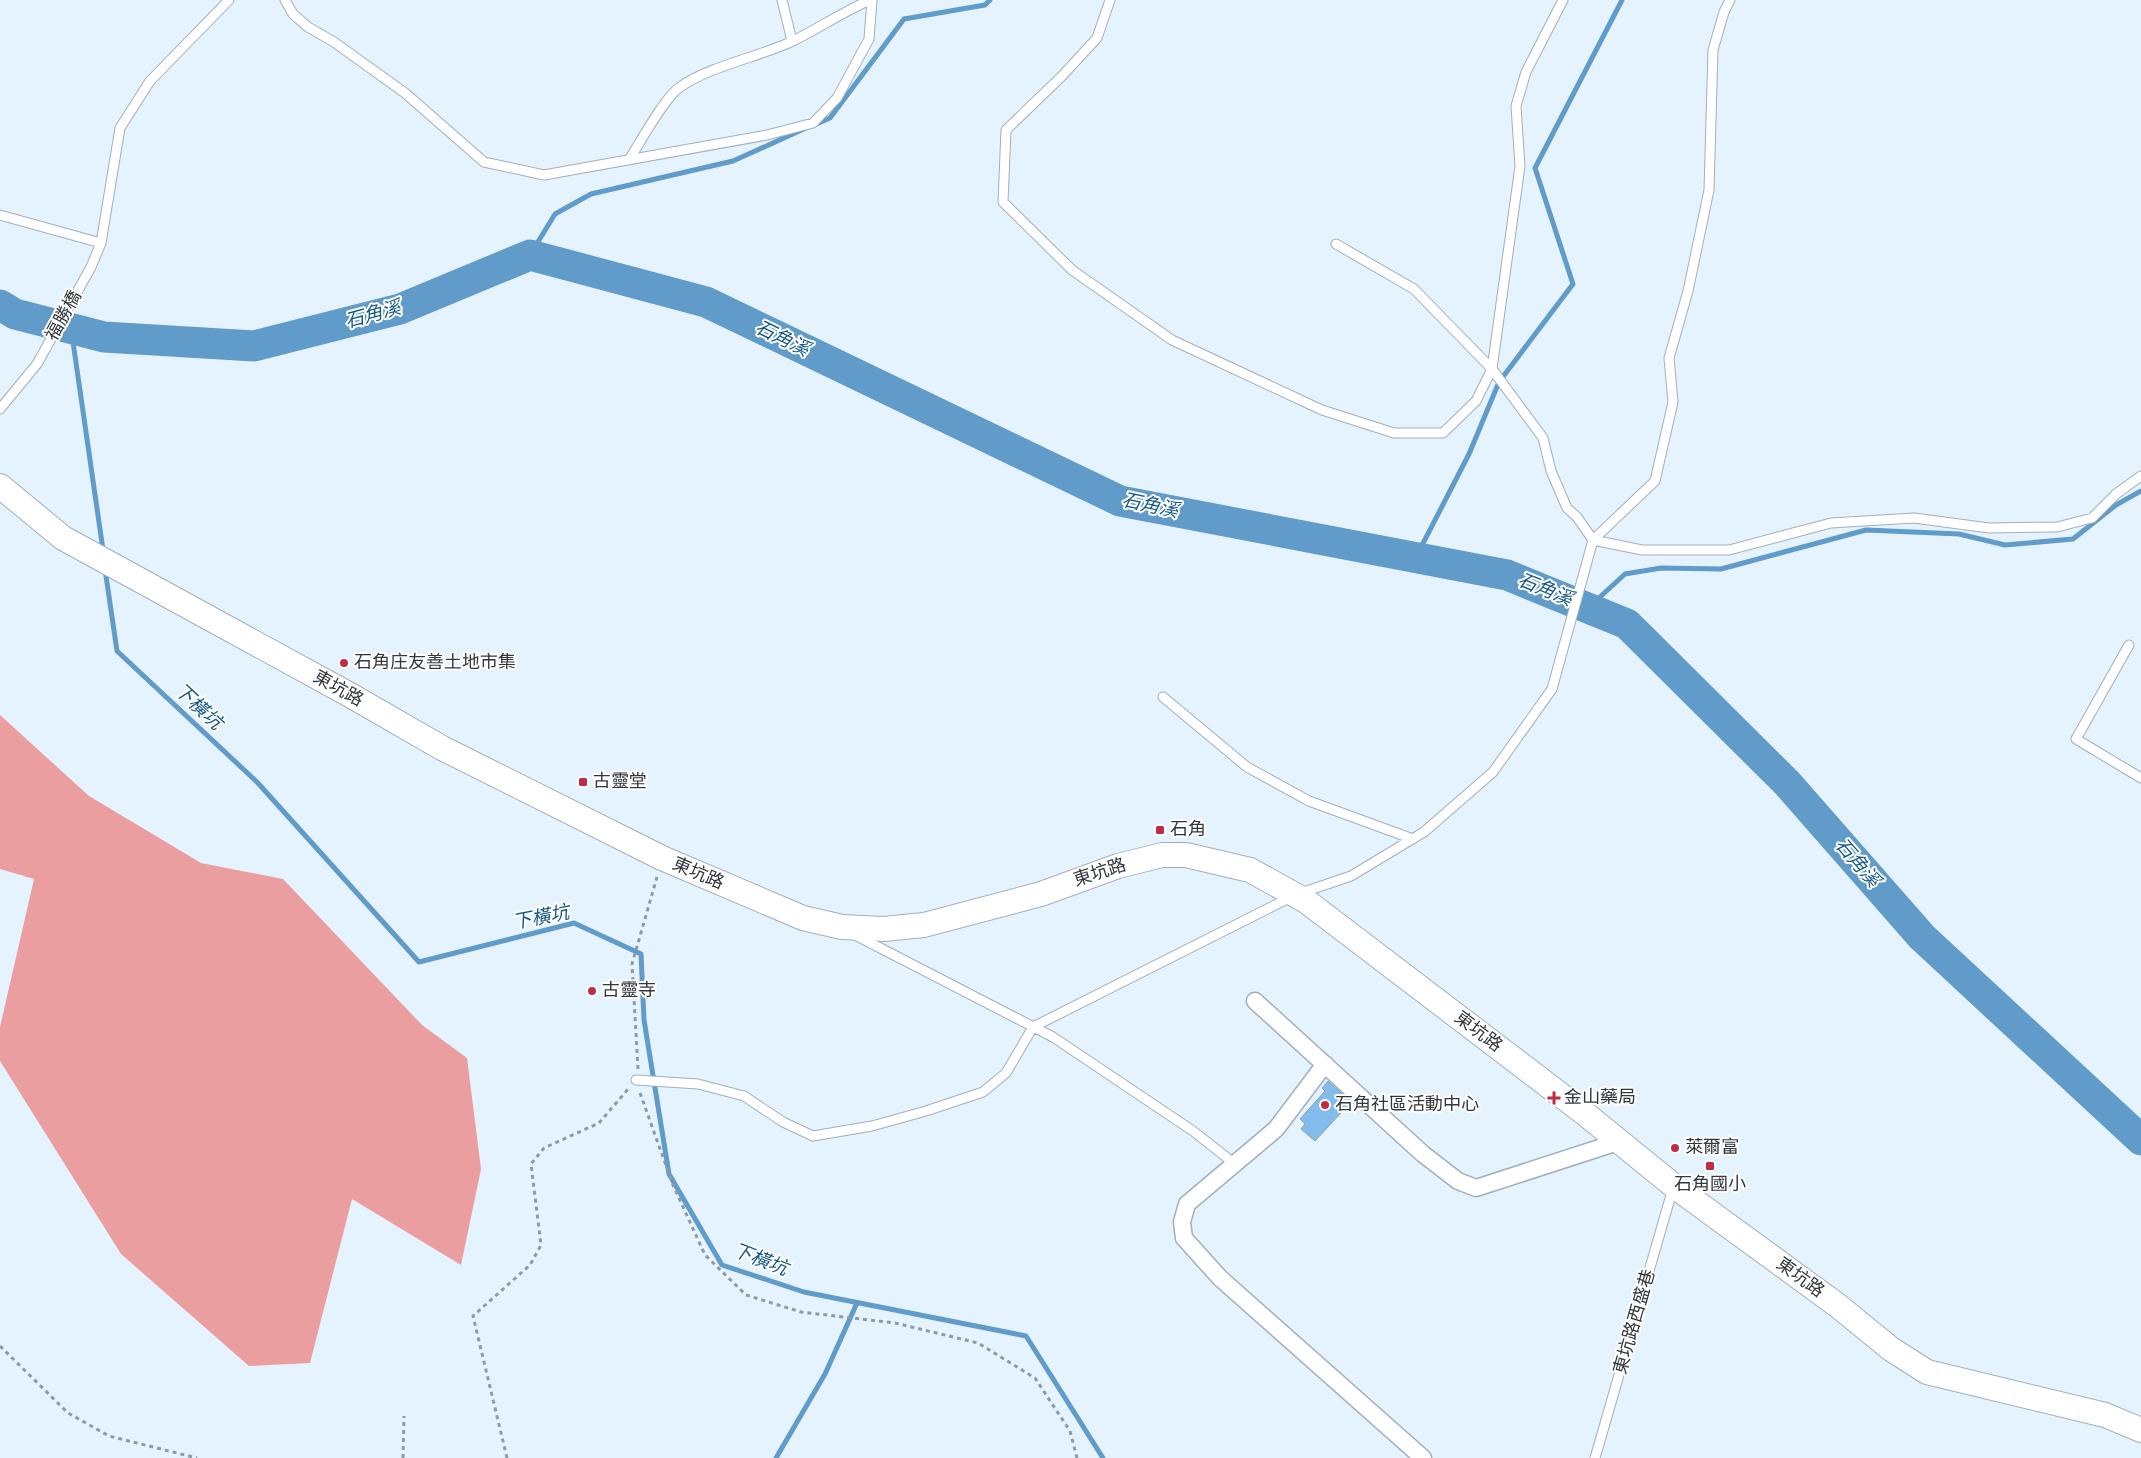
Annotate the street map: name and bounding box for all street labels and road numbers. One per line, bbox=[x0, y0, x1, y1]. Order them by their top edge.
street label: 福勝橋 bbox=[41, 287, 85, 344]
street label: 東坑路 bbox=[310, 666, 367, 710]
street label: 東坑路 bbox=[670, 853, 727, 893]
street label: 東坑路 bbox=[1071, 854, 1128, 890]
street label: 東坑路 bbox=[1451, 1007, 1506, 1055]
street label: 東坑路 bbox=[1773, 1253, 1828, 1301]
street label: 東坑路西盛巷 bbox=[1610, 1267, 1659, 1376]

